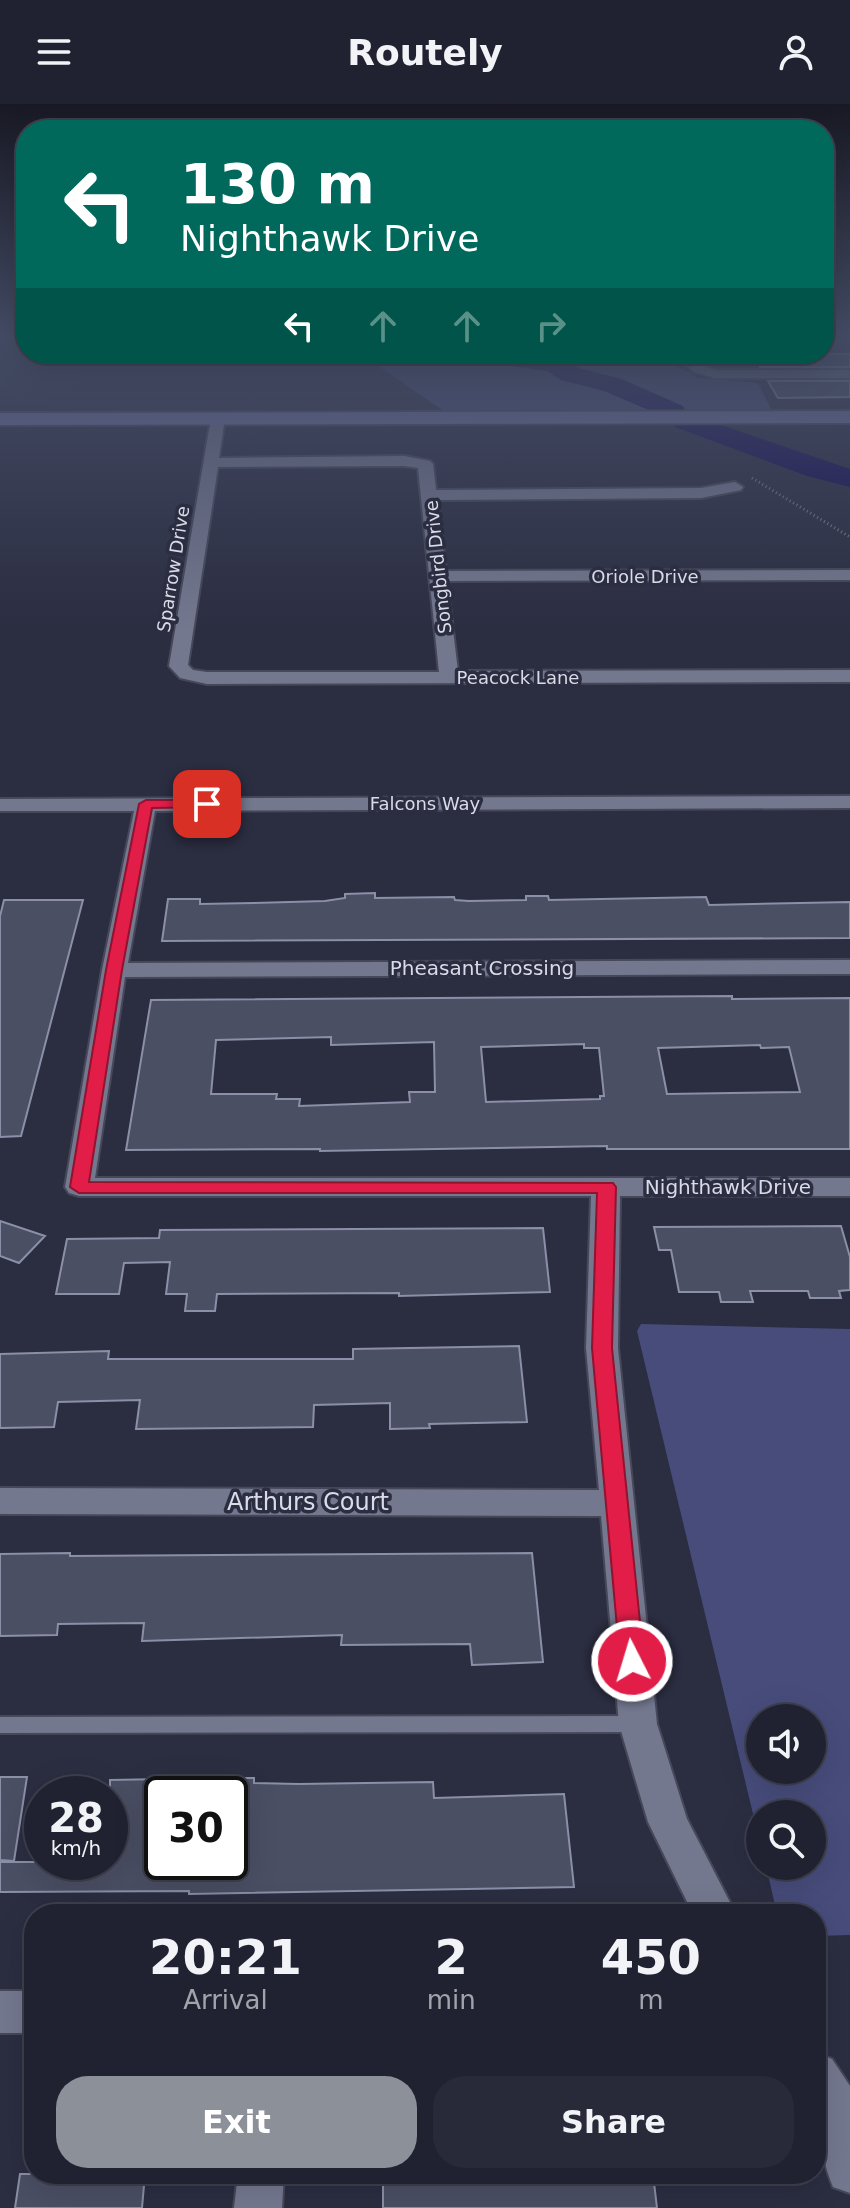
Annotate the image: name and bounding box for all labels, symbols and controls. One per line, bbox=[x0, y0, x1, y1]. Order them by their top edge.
icon: menu bbox=[32, 30, 76, 74]
icon: person bbox=[774, 30, 818, 74]
text: Routely bbox=[347, 32, 503, 73]
text: 130 m bbox=[180, 151, 375, 216]
icon: left bbox=[48, 152, 152, 256]
text: Nighthawk Drive bbox=[180, 218, 479, 259]
icon: left bbox=[277, 304, 321, 348]
icon: ahead bbox=[361, 304, 405, 348]
icon: ahead bbox=[445, 304, 489, 348]
icon: right bbox=[529, 304, 573, 348]
street label: Songbird Drive bbox=[421, 499, 455, 635]
street label: Sparrow Drive bbox=[153, 504, 193, 634]
street label: Oriole Drive bbox=[591, 566, 699, 587]
street label: Peacock Lane bbox=[457, 667, 579, 688]
pin bbox=[173, 770, 241, 838]
icon: arrive bbox=[185, 782, 229, 826]
street label: Falcons Way bbox=[370, 793, 481, 814]
street label: Pheasant Crossing bbox=[390, 956, 574, 980]
street label: Nighthawk Drive bbox=[645, 1175, 811, 1199]
street label: Arthurs Court bbox=[227, 1488, 389, 1516]
position arrow bbox=[590, 1619, 674, 1703]
map controls bbox=[746, 1704, 826, 1880]
button: sound bbox=[746, 1704, 826, 1784]
speed limit sign: 30 bbox=[144, 1776, 248, 1880]
text: 28 bbox=[48, 1795, 104, 1841]
button: search bbox=[746, 1800, 826, 1880]
text: km/h bbox=[51, 1836, 101, 1860]
text: 20:21 bbox=[149, 1929, 302, 1985]
text: 2 bbox=[435, 1929, 468, 1985]
text: 450 bbox=[601, 1929, 701, 1985]
text: Arrival bbox=[183, 1985, 268, 2015]
text: min bbox=[427, 1985, 476, 2015]
text: m bbox=[638, 1985, 664, 2015]
button: Exit bbox=[56, 2076, 417, 2168]
button: Share bbox=[433, 2076, 794, 2168]

